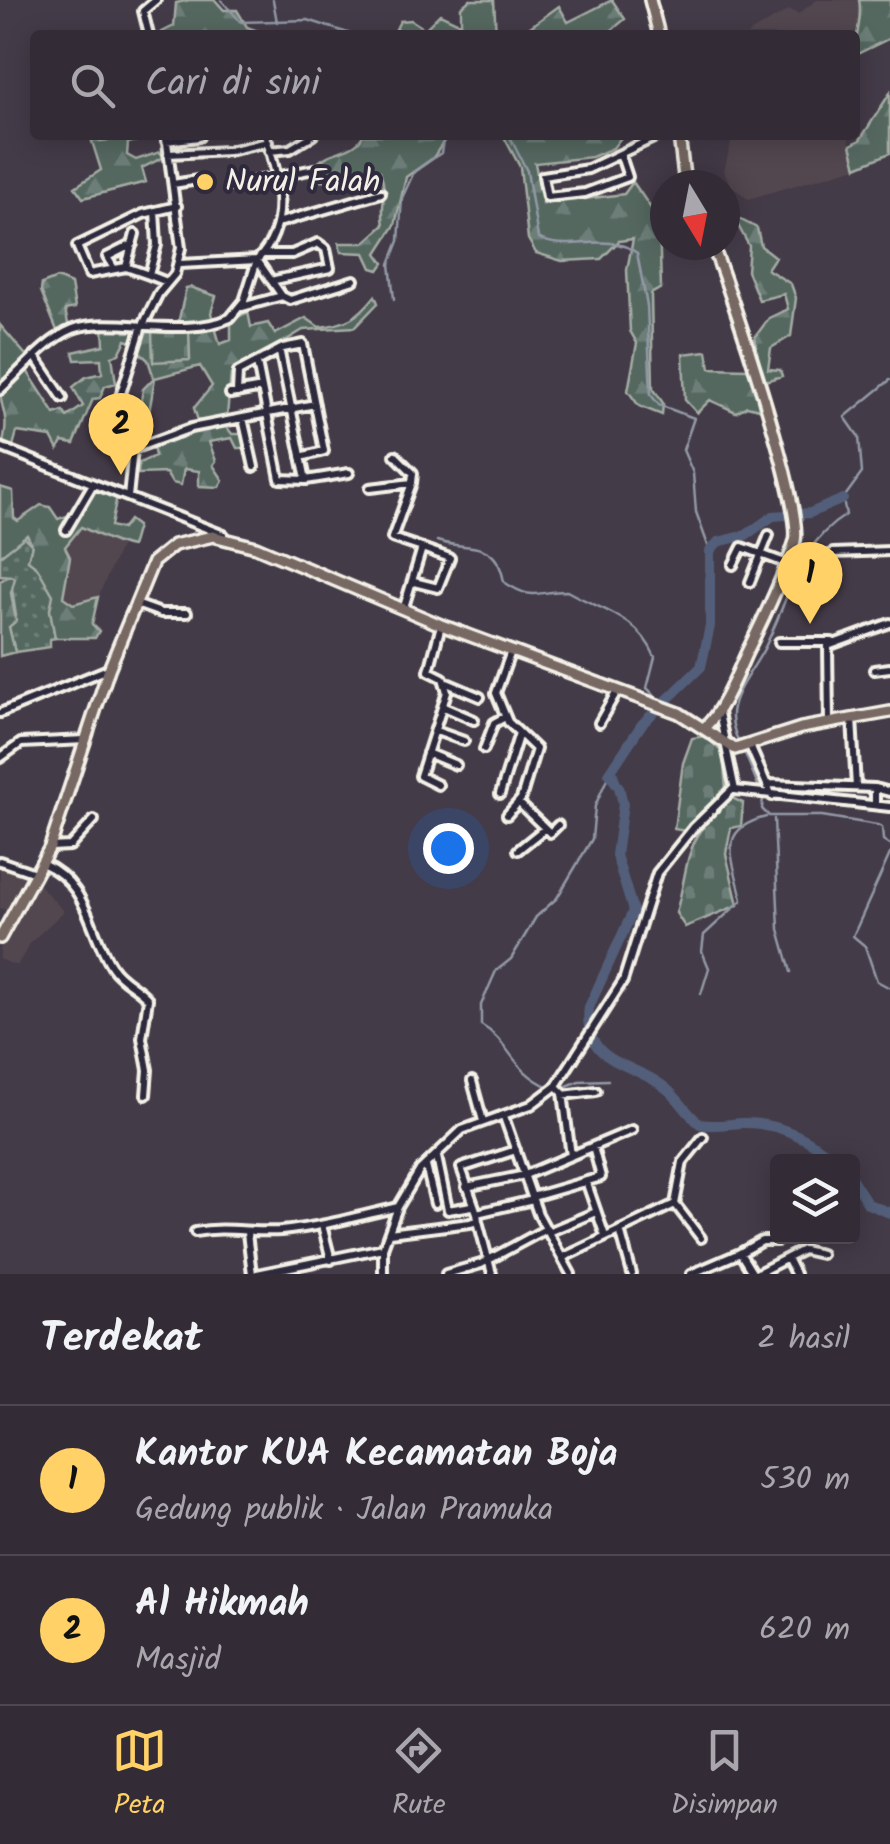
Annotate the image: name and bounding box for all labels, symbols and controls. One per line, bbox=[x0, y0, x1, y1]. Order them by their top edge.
search box bbox=[30, 30, 860, 140]
text: Cari di sini bbox=[145, 55, 320, 115]
icon: search bbox=[65, 58, 120, 113]
place label: Nurul Falah bbox=[225, 157, 380, 208]
north arrow bbox=[650, 170, 740, 260]
marker: Nurul Falah bbox=[194, 171, 216, 193]
pin: 2 bbox=[88, 392, 154, 475]
pin: 1 bbox=[778, 542, 842, 624]
your location bbox=[423, 823, 474, 874]
map controls bbox=[770, 1154, 860, 1244]
button: layers bbox=[770, 1154, 860, 1244]
text: Terdekat bbox=[40, 1306, 203, 1373]
text: 2 hasil bbox=[757, 1314, 850, 1365]
text: Kantor KUA Kecamatan Boja bbox=[135, 1425, 618, 1485]
text: 1 bbox=[68, 1455, 77, 1506]
text: 530 m bbox=[760, 1455, 850, 1506]
text: Gedung publik · Jalan Pramuka bbox=[135, 1485, 553, 1536]
text: Al Hikmah bbox=[135, 1575, 309, 1635]
text: 2 bbox=[63, 1605, 82, 1656]
text: 620 m bbox=[759, 1605, 850, 1656]
text: Masjid bbox=[135, 1635, 221, 1686]
tab: Peta bbox=[112, 1723, 167, 1828]
tab: Rute bbox=[391, 1723, 446, 1828]
tab: Disimpan bbox=[671, 1723, 778, 1828]

